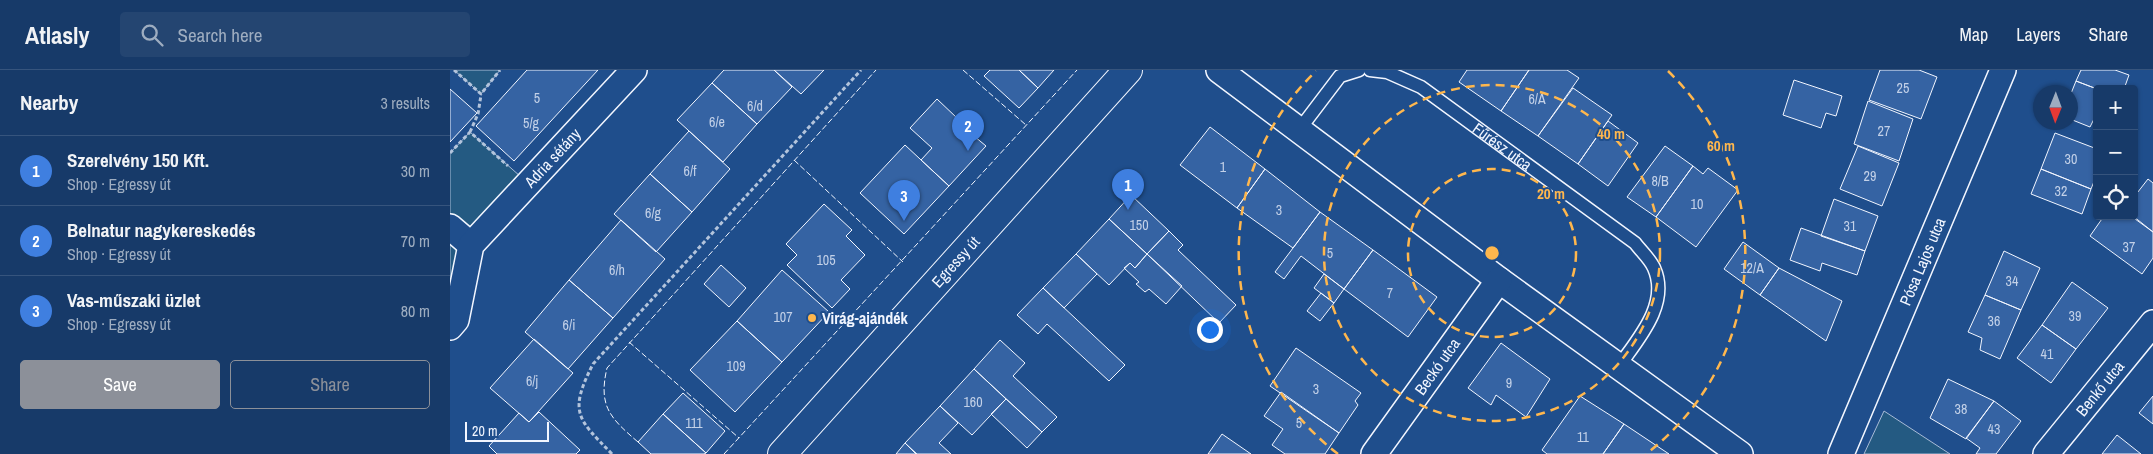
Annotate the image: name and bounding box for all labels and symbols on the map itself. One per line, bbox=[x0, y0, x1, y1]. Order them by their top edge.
house number: 25 bbox=[1897, 79, 1909, 97]
north arrow bbox=[2033, 85, 2078, 130]
house number: 5 bbox=[534, 89, 540, 107]
house number: 6/A bbox=[1528, 90, 1546, 108]
house number: 6/d bbox=[747, 97, 763, 115]
pin: 2 bbox=[952, 110, 984, 151]
house number: 6/e bbox=[709, 113, 725, 131]
house number: 5/g bbox=[523, 114, 540, 132]
street label: Fűrész utca bbox=[1468, 117, 1537, 176]
house number: 27 bbox=[1878, 122, 1890, 140]
street label: Adria sétány bbox=[518, 123, 586, 193]
text: 40 m bbox=[1597, 123, 1625, 144]
text: 60 m bbox=[1707, 135, 1735, 156]
house number: 30 bbox=[2065, 150, 2077, 168]
house number: 1 bbox=[1220, 158, 1227, 176]
house number: 6/f bbox=[684, 162, 697, 180]
house number: 29 bbox=[1864, 167, 1876, 185]
pin: 1 bbox=[1112, 169, 1144, 210]
house number: 8/B bbox=[1651, 172, 1669, 190]
pin: 3 bbox=[888, 180, 920, 221]
house number: 32 bbox=[2055, 182, 2067, 200]
text: 20 m bbox=[1537, 183, 1565, 204]
house number: 10 bbox=[1691, 195, 1703, 213]
house number: 3 bbox=[1276, 201, 1282, 219]
house number: 6/g bbox=[645, 204, 662, 222]
street label: Pósa Lajos utca bbox=[1894, 213, 1951, 309]
house number: 150 bbox=[1129, 216, 1149, 234]
house number: 31 bbox=[1844, 217, 1857, 235]
street label: Egressy út bbox=[926, 231, 985, 292]
house number: 37 bbox=[2123, 238, 2135, 256]
house number: 5 bbox=[1327, 244, 1333, 262]
centre of rings bbox=[1483, 244, 1501, 262]
house number: 105 bbox=[816, 251, 836, 269]
house number: 12/A bbox=[1740, 259, 1764, 277]
house number: 6/h bbox=[609, 261, 625, 279]
house number: 34 bbox=[2006, 272, 2019, 290]
house number: 7 bbox=[1387, 284, 1393, 302]
place label: Virág-ajándék bbox=[822, 307, 909, 329]
house number: 39 bbox=[2069, 307, 2081, 325]
house number: 107 bbox=[773, 308, 793, 326]
marker: Virág-ajándék bbox=[806, 312, 818, 324]
house number: 36 bbox=[1988, 312, 2000, 330]
house number: 6/i bbox=[563, 316, 575, 334]
your location bbox=[1197, 317, 1223, 343]
street label: Beckó utca bbox=[1409, 333, 1465, 399]
house number: 41 bbox=[2041, 345, 2054, 363]
street label: Benkő utca bbox=[2070, 355, 2130, 421]
house number: 109 bbox=[726, 357, 746, 375]
house number: 6/j bbox=[526, 372, 538, 390]
house number: 9 bbox=[1506, 374, 1512, 392]
house number: 3 bbox=[1313, 380, 1319, 398]
house number: 160 bbox=[963, 393, 983, 411]
house number: 38 bbox=[1955, 400, 1967, 418]
house number: 111 bbox=[685, 414, 703, 432]
house number: 5 bbox=[1296, 414, 1302, 432]
scale bar bbox=[465, 419, 549, 442]
house number: 43 bbox=[1988, 420, 2000, 438]
house number: 11 bbox=[1577, 428, 1590, 446]

